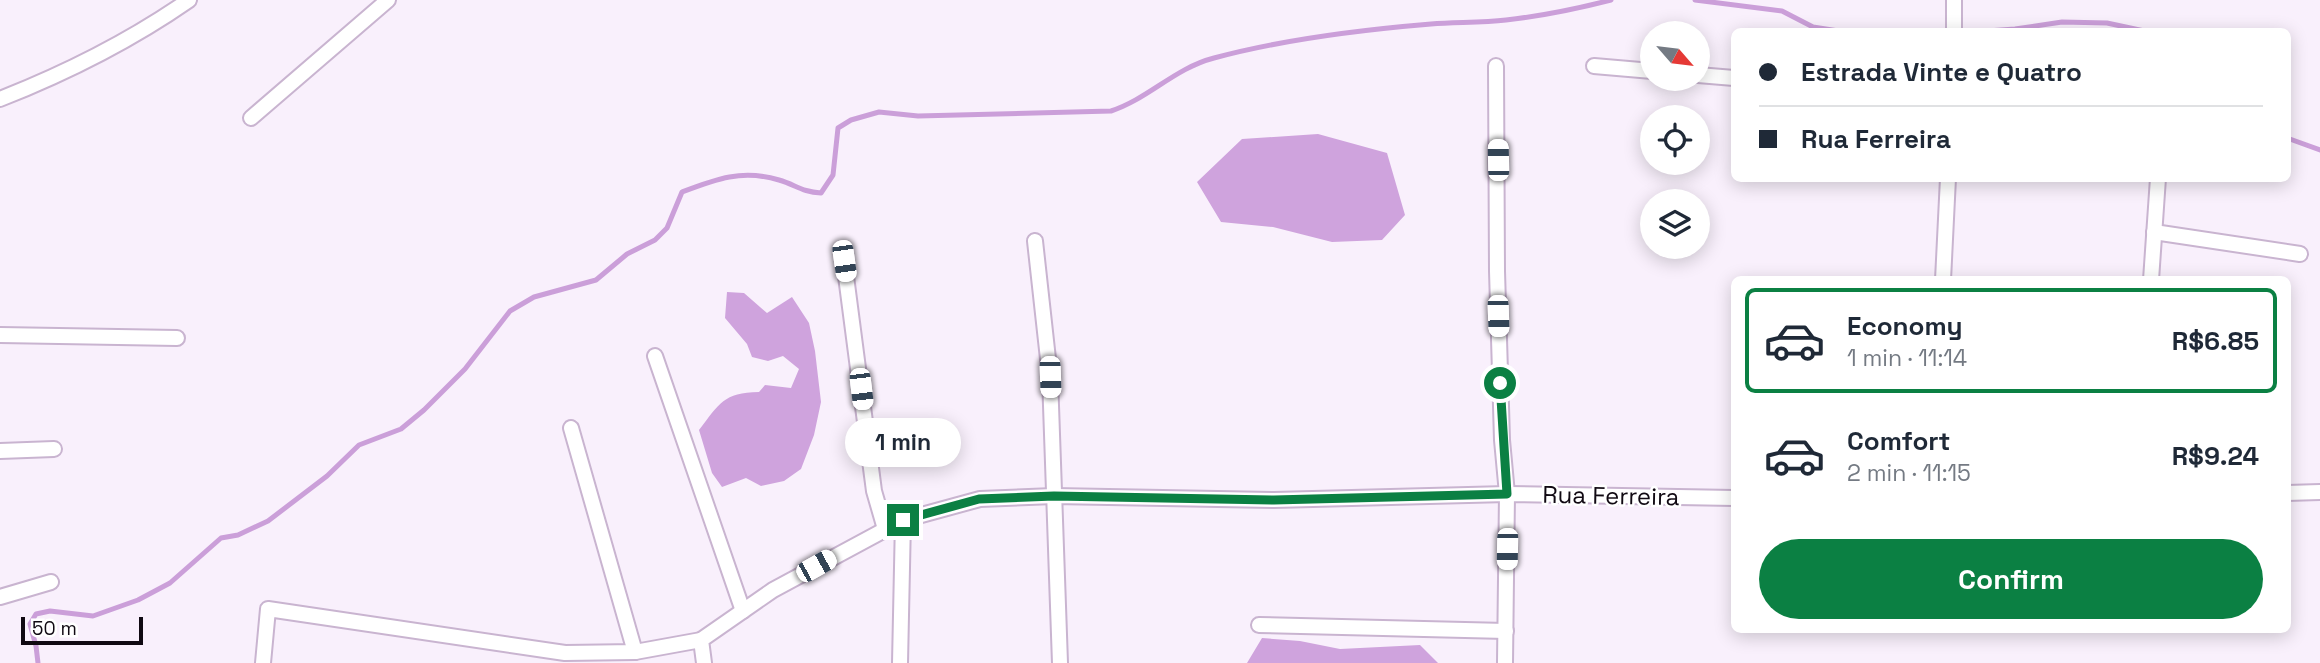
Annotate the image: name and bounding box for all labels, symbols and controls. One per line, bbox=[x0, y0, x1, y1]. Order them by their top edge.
north arrow bbox=[1640, 21, 1710, 91]
map controls bbox=[1640, 21, 1710, 259]
text: Estrada Vinte e Quatro bbox=[1801, 55, 2082, 89]
button: locate bbox=[1640, 105, 1710, 175]
text: Rua Ferreira bbox=[1801, 122, 1951, 156]
car bbox=[1488, 139, 1509, 181]
button: layers bbox=[1640, 189, 1710, 259]
car bbox=[831, 239, 858, 283]
car bbox=[1487, 295, 1510, 337]
icon: car bbox=[1763, 309, 1826, 372]
text: Economy bbox=[1847, 309, 1963, 343]
text: R$6.85 bbox=[2172, 324, 2259, 358]
text: 1 min · 11:14 bbox=[1847, 343, 1967, 373]
car bbox=[1039, 356, 1062, 398]
car bbox=[849, 367, 874, 411]
route start bbox=[1484, 367, 1516, 399]
callout: 1 min bbox=[845, 419, 961, 468]
icon: car bbox=[1763, 424, 1826, 487]
text: Comfort bbox=[1847, 424, 1950, 458]
text: 1 min bbox=[875, 427, 931, 457]
text: R$9.24 bbox=[2172, 439, 2259, 473]
text: 2 min · 11:15 bbox=[1847, 458, 1971, 488]
street label: Rua Ferreira bbox=[1542, 479, 1680, 512]
route end bbox=[887, 504, 919, 536]
car bbox=[1497, 528, 1518, 570]
button: Confirm bbox=[1759, 539, 2263, 619]
car bbox=[793, 547, 840, 585]
scale bar bbox=[21, 614, 144, 646]
text: 50 m bbox=[32, 616, 77, 641]

